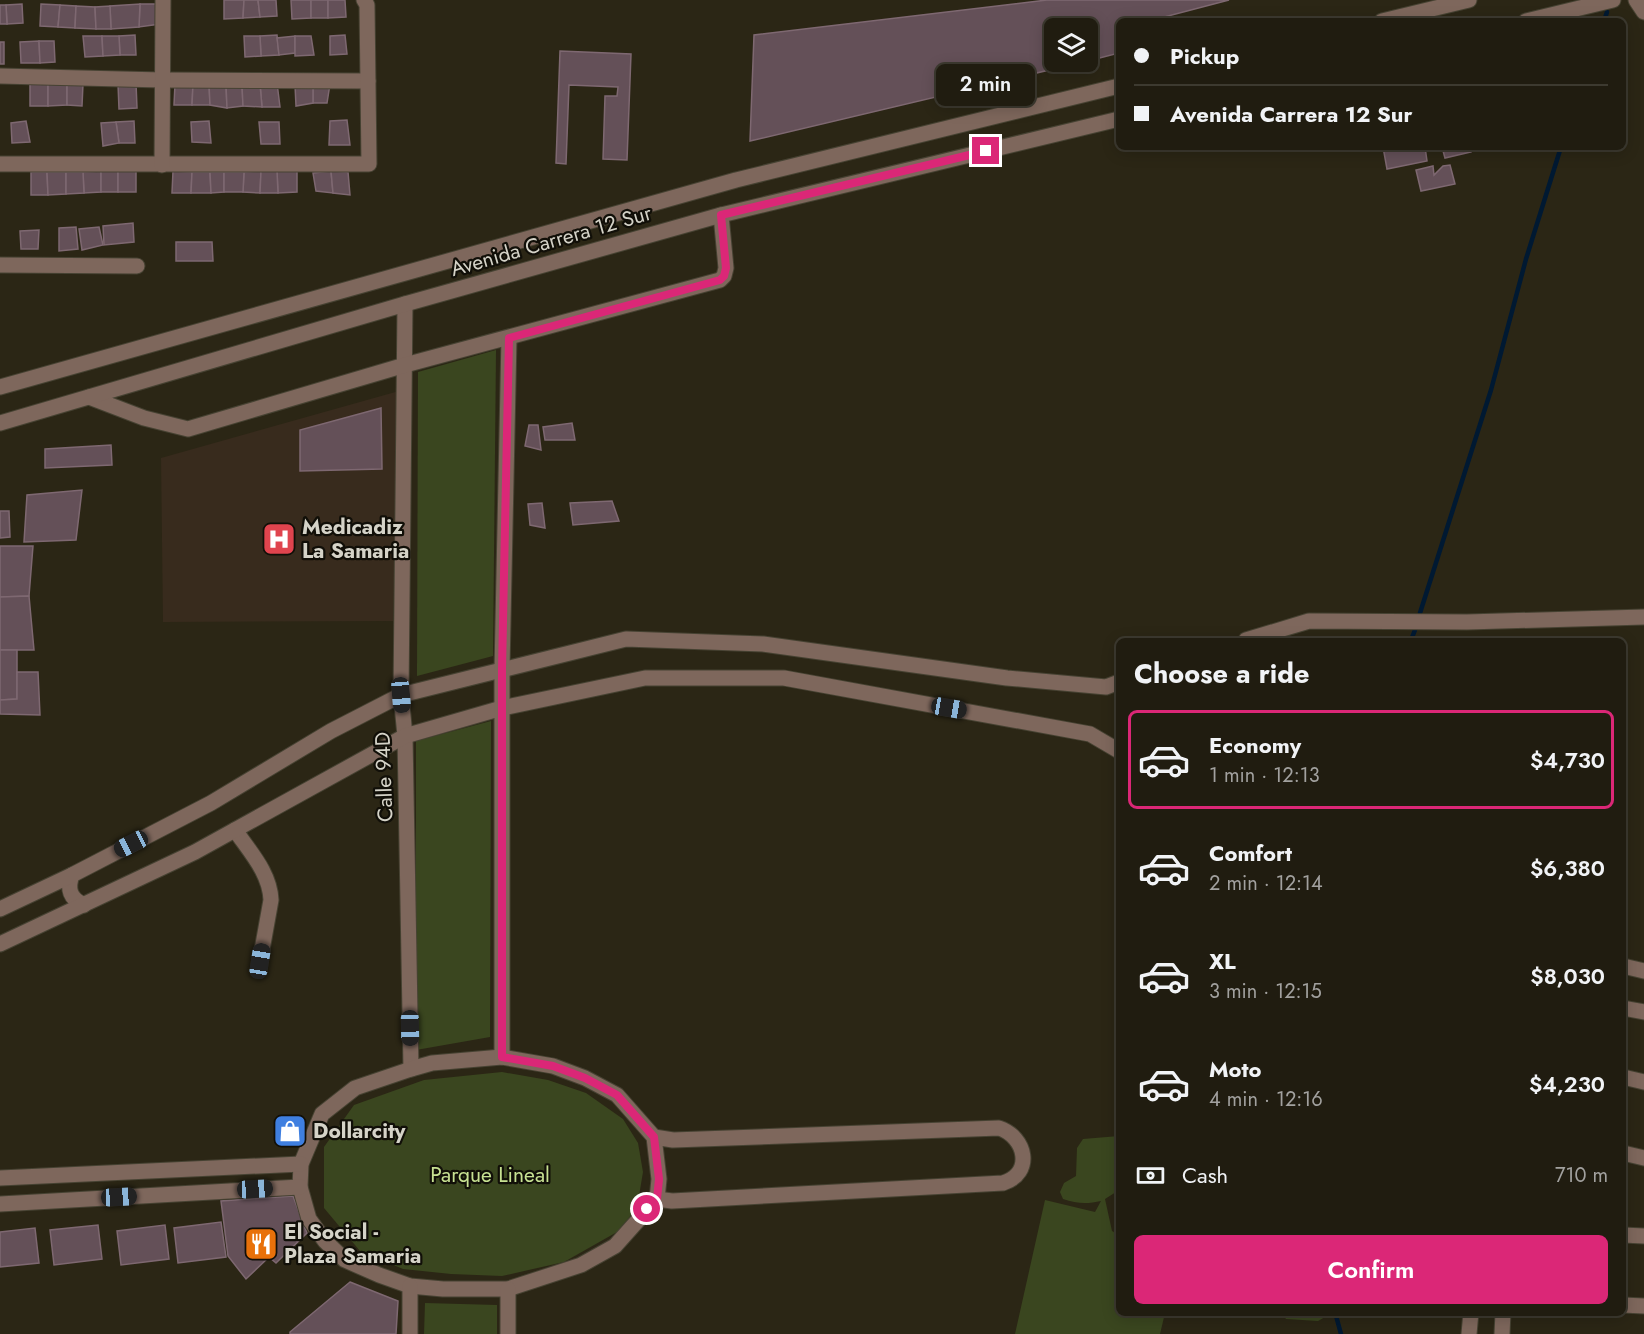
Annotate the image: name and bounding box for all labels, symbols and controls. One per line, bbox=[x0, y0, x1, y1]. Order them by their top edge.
map controls bbox=[1044, 18, 1098, 72]
button: layers bbox=[1044, 18, 1098, 72]
text: Pickup bbox=[1170, 40, 1239, 72]
callout: 2 min bbox=[936, 64, 1036, 106]
text: 2 min bbox=[960, 70, 1011, 99]
text: Avenida Carrera 12 Sur bbox=[1170, 98, 1413, 130]
route end bbox=[972, 137, 999, 164]
street label: Avenida Carrera 12 Sur bbox=[447, 198, 656, 284]
place label: Medicadiz La Samaria bbox=[302, 512, 409, 566]
hospital icon: Medicadiz La Samaria bbox=[261, 521, 297, 557]
text: Choose a ride bbox=[1134, 654, 1309, 693]
car bbox=[390, 676, 412, 714]
car bbox=[930, 696, 968, 720]
text: Economy bbox=[1209, 729, 1301, 761]
street label: Calle 94D bbox=[367, 732, 401, 822]
icon: car bbox=[1137, 733, 1191, 787]
text: $4,730 bbox=[1530, 744, 1605, 776]
text: 1 min · 12:13 bbox=[1209, 761, 1320, 790]
car bbox=[111, 828, 151, 860]
text: Comfort bbox=[1209, 837, 1292, 869]
icon: car bbox=[1137, 841, 1191, 895]
text: $6,380 bbox=[1530, 852, 1605, 884]
text: 2 min · 12:14 bbox=[1209, 869, 1323, 898]
car bbox=[248, 942, 272, 980]
text: XL bbox=[1209, 945, 1236, 977]
icon: car bbox=[1137, 949, 1191, 1003]
text: $8,030 bbox=[1530, 960, 1605, 992]
text: 3 min · 12:15 bbox=[1209, 977, 1322, 1006]
car bbox=[401, 1010, 419, 1046]
text: Moto bbox=[1209, 1053, 1262, 1085]
icon: car bbox=[1137, 1057, 1191, 1111]
text: $4,230 bbox=[1529, 1068, 1605, 1100]
text: 4 min · 12:16 bbox=[1209, 1085, 1323, 1114]
shop icon: Dollarcity bbox=[272, 1113, 308, 1149]
place label: Dollarcity bbox=[313, 1116, 407, 1146]
icon: cash bbox=[1134, 1159, 1167, 1192]
text: Cash bbox=[1182, 1159, 1228, 1191]
park label: Parque Lineal bbox=[430, 1160, 550, 1190]
text: 710 m bbox=[1555, 1161, 1608, 1190]
car bbox=[237, 1179, 273, 1199]
car bbox=[101, 1187, 137, 1207]
route start bbox=[633, 1195, 660, 1222]
place label: El Social - Plaza Samaria bbox=[284, 1217, 421, 1271]
restaurant icon: El Social - Plaza Samaria bbox=[243, 1226, 279, 1262]
button: Confirm bbox=[1134, 1235, 1608, 1304]

